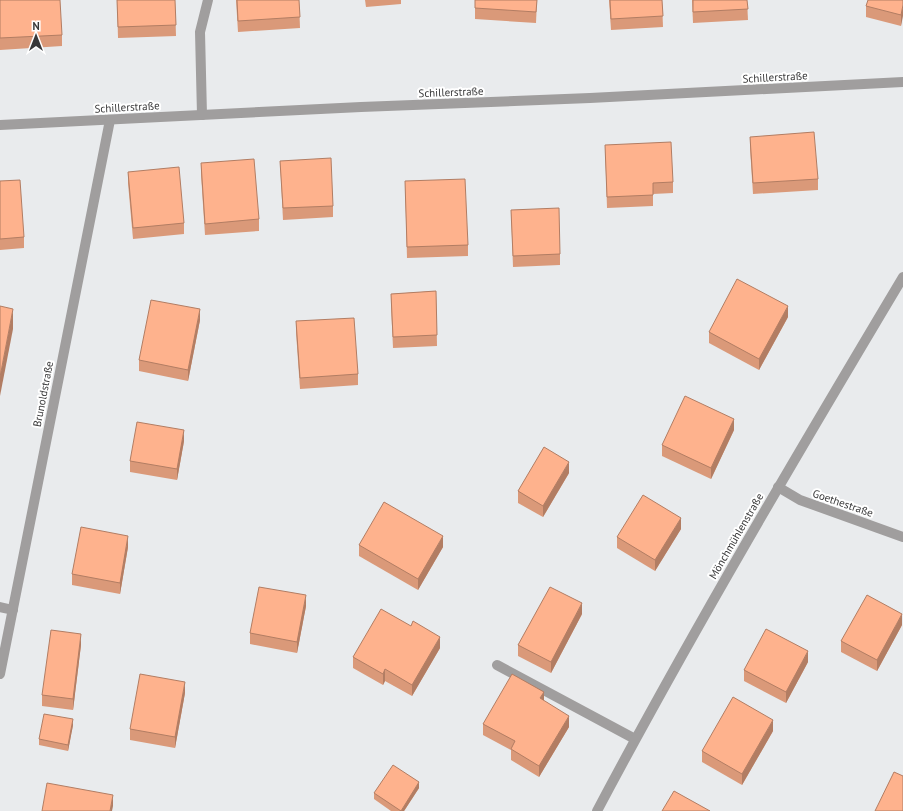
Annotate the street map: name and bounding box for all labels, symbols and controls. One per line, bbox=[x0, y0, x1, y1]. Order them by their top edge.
north arrow bbox=[16, 16, 56, 56]
text: N bbox=[32, 19, 40, 33]
street label: Schillerstraße bbox=[742, 68, 808, 86]
street label: Schillerstraße bbox=[418, 84, 484, 100]
street label: Schillerstraße bbox=[94, 98, 160, 116]
street label: Brunoldstraße bbox=[30, 359, 56, 428]
street label: Goethestraße bbox=[811, 486, 876, 520]
street label: Mönchmühlenstraße bbox=[706, 490, 767, 581]

